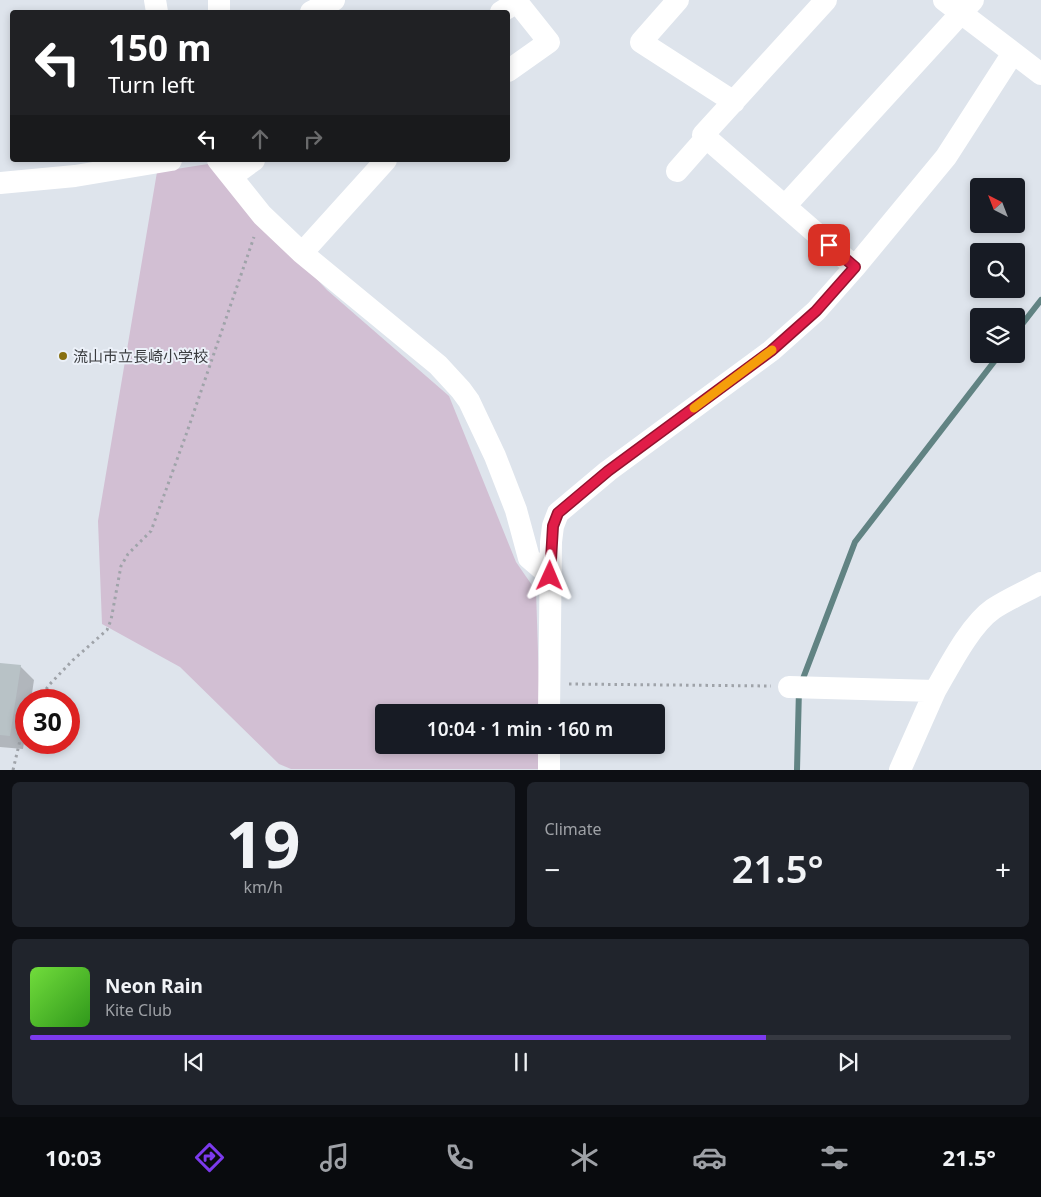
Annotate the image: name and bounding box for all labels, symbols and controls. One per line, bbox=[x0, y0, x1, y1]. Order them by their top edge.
text: 150 m bbox=[108, 24, 211, 71]
icon: left bbox=[25, 30, 90, 95]
text: Turn left bbox=[108, 69, 195, 99]
icon: left bbox=[193, 125, 221, 153]
icon: ahead bbox=[246, 125, 274, 153]
icon: right bbox=[299, 125, 327, 153]
north arrow bbox=[970, 178, 1025, 232]
map controls bbox=[970, 178, 1025, 363]
pin bbox=[808, 224, 850, 266]
icon: arrive bbox=[815, 231, 843, 259]
button: search bbox=[970, 243, 1025, 298]
button: layers bbox=[970, 308, 1025, 363]
place label: 流山市立長崎小学校 bbox=[73, 346, 208, 366]
marker: 流山市立長崎小学校 bbox=[57, 350, 69, 362]
position arrow bbox=[523, 549, 575, 601]
speed limit sign: 30 bbox=[15, 689, 80, 754]
text: 10:04 · 1 min · 160 m bbox=[427, 716, 613, 742]
text: 19 bbox=[226, 799, 300, 887]
text: Climate bbox=[545, 818, 602, 840]
text: 21.5° bbox=[732, 842, 824, 894]
text: − bbox=[545, 850, 561, 888]
text: + bbox=[995, 850, 1011, 888]
text: km/h bbox=[244, 876, 283, 898]
text: Neon Rain bbox=[105, 973, 203, 999]
text: Kite Club bbox=[105, 999, 172, 1021]
icon: previous bbox=[180, 1048, 208, 1076]
icon: pause bbox=[507, 1048, 535, 1076]
icon: next bbox=[834, 1048, 862, 1076]
icon: directions bbox=[192, 1140, 227, 1175]
icon: music bbox=[317, 1140, 352, 1175]
icon: phone bbox=[442, 1140, 477, 1175]
icon: climate bbox=[567, 1140, 602, 1175]
icon: car bbox=[692, 1140, 727, 1175]
icon: filters bbox=[817, 1140, 852, 1175]
text: 10:03 bbox=[45, 1142, 102, 1172]
text: 21.5° bbox=[943, 1142, 996, 1172]

